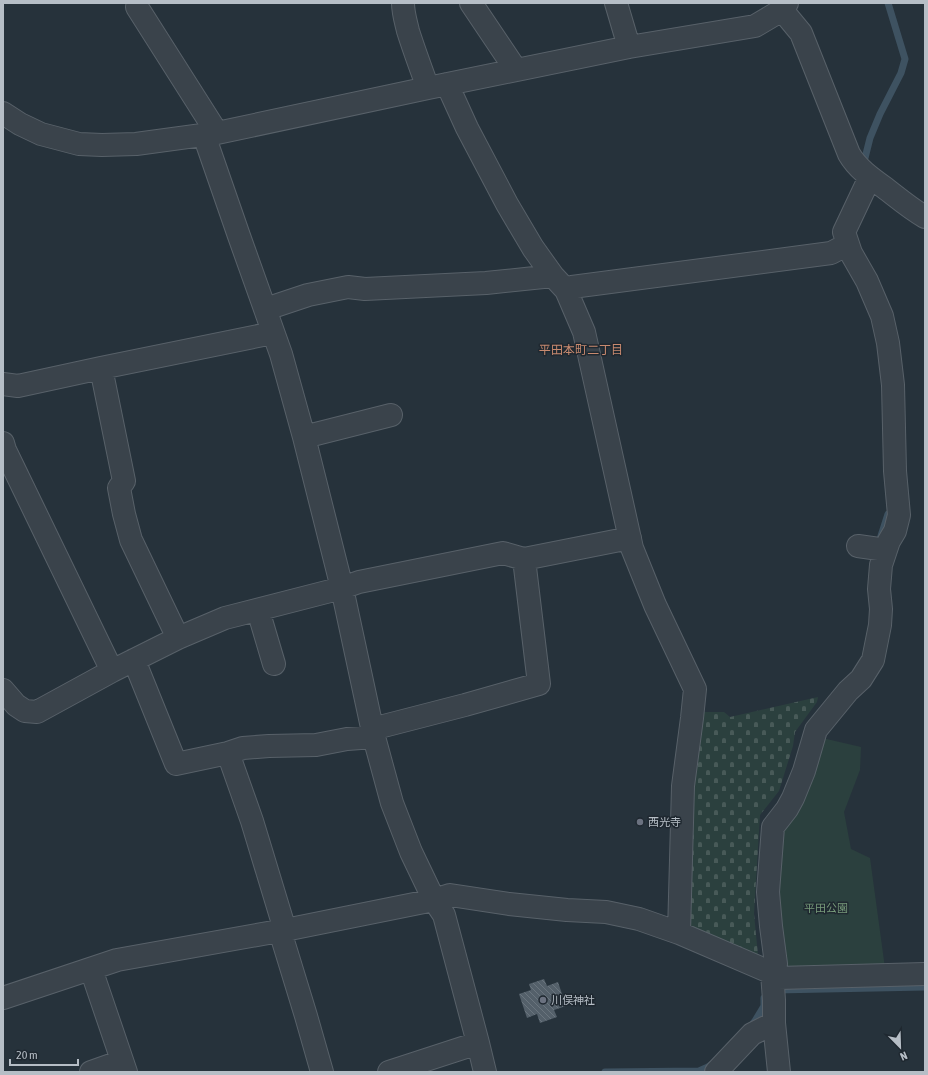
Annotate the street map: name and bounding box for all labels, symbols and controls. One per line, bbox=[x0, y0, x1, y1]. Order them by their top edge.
district label: 平田本町二丁目 bbox=[539, 343, 623, 357]
place label: 西光寺 bbox=[648, 816, 681, 828]
marker: 西光寺 bbox=[635, 817, 645, 827]
park label: 平田公園 bbox=[804, 902, 848, 914]
place label: 川俣神社 bbox=[551, 994, 595, 1006]
marker: 川俣神社 bbox=[538, 995, 548, 1005]
north arrow bbox=[880, 1027, 920, 1067]
scale bar bbox=[10, 1041, 78, 1067]
text: 20 m bbox=[16, 1048, 38, 1062]
text: N bbox=[899, 1049, 909, 1063]

